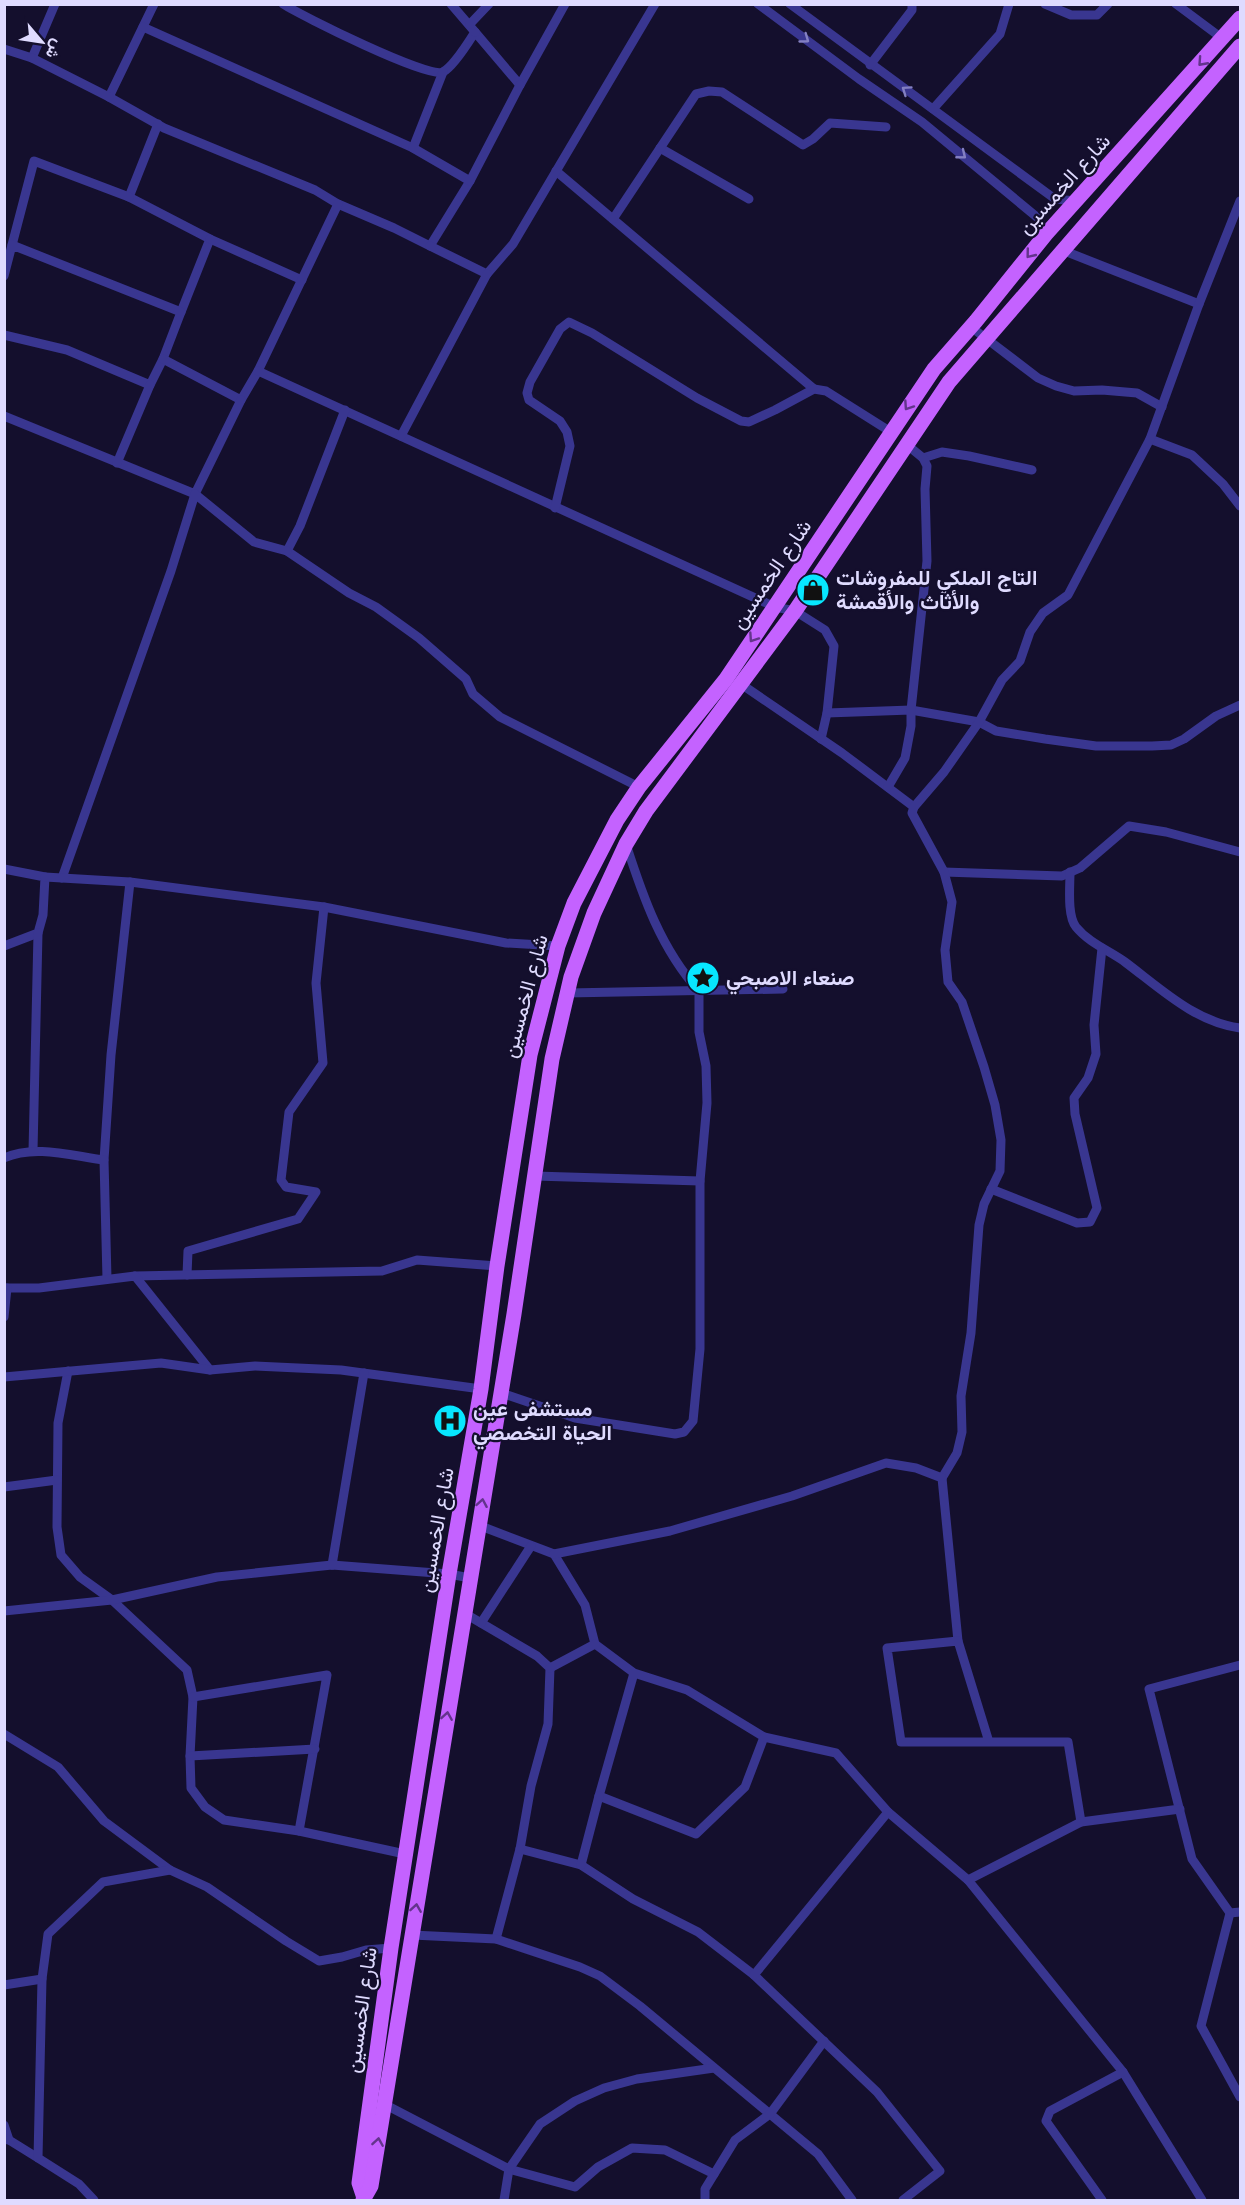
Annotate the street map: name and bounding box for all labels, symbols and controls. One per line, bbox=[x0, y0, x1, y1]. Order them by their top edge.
north arrow bbox=[12, 12, 72, 72]
one-way arrow bbox=[798, 32, 809, 43]
text: ش bbox=[42, 36, 67, 62]
one-way arrow bbox=[1198, 56, 1209, 66]
one-way arrow bbox=[902, 86, 913, 97]
street label: شارع الخمسين bbox=[1013, 129, 1117, 240]
one-way arrow bbox=[955, 148, 966, 159]
one-way arrow bbox=[1027, 248, 1038, 259]
one-way arrow bbox=[904, 400, 915, 411]
street label: شارع الخمسين bbox=[726, 515, 818, 634]
place label: التاج الملكي للمفروشات والأثاث والأقمشة bbox=[836, 566, 1037, 615]
shop icon: التاج الملكي للمفروشات والأثاث والأقمشة bbox=[795, 572, 831, 608]
one-way arrow bbox=[749, 631, 760, 642]
street label: شارع الخمسين bbox=[497, 932, 555, 1061]
place icon: صنعاء الاصبحي bbox=[685, 960, 721, 996]
place label: صنعاء الاصبحي bbox=[726, 966, 855, 995]
place label: مستشفى عين الحياة التخصصي bbox=[473, 1397, 612, 1450]
hospital icon: مستشفى عين الحياة التخصصي bbox=[432, 1403, 468, 1439]
street label: شارع الخمسين bbox=[413, 1466, 461, 1595]
one-way arrow bbox=[475, 1498, 488, 1508]
one-way arrow bbox=[441, 1711, 453, 1721]
one-way arrow bbox=[409, 1904, 422, 1914]
street label: شارع الخمسين bbox=[340, 1946, 384, 2075]
one-way arrow bbox=[371, 2138, 384, 2148]

